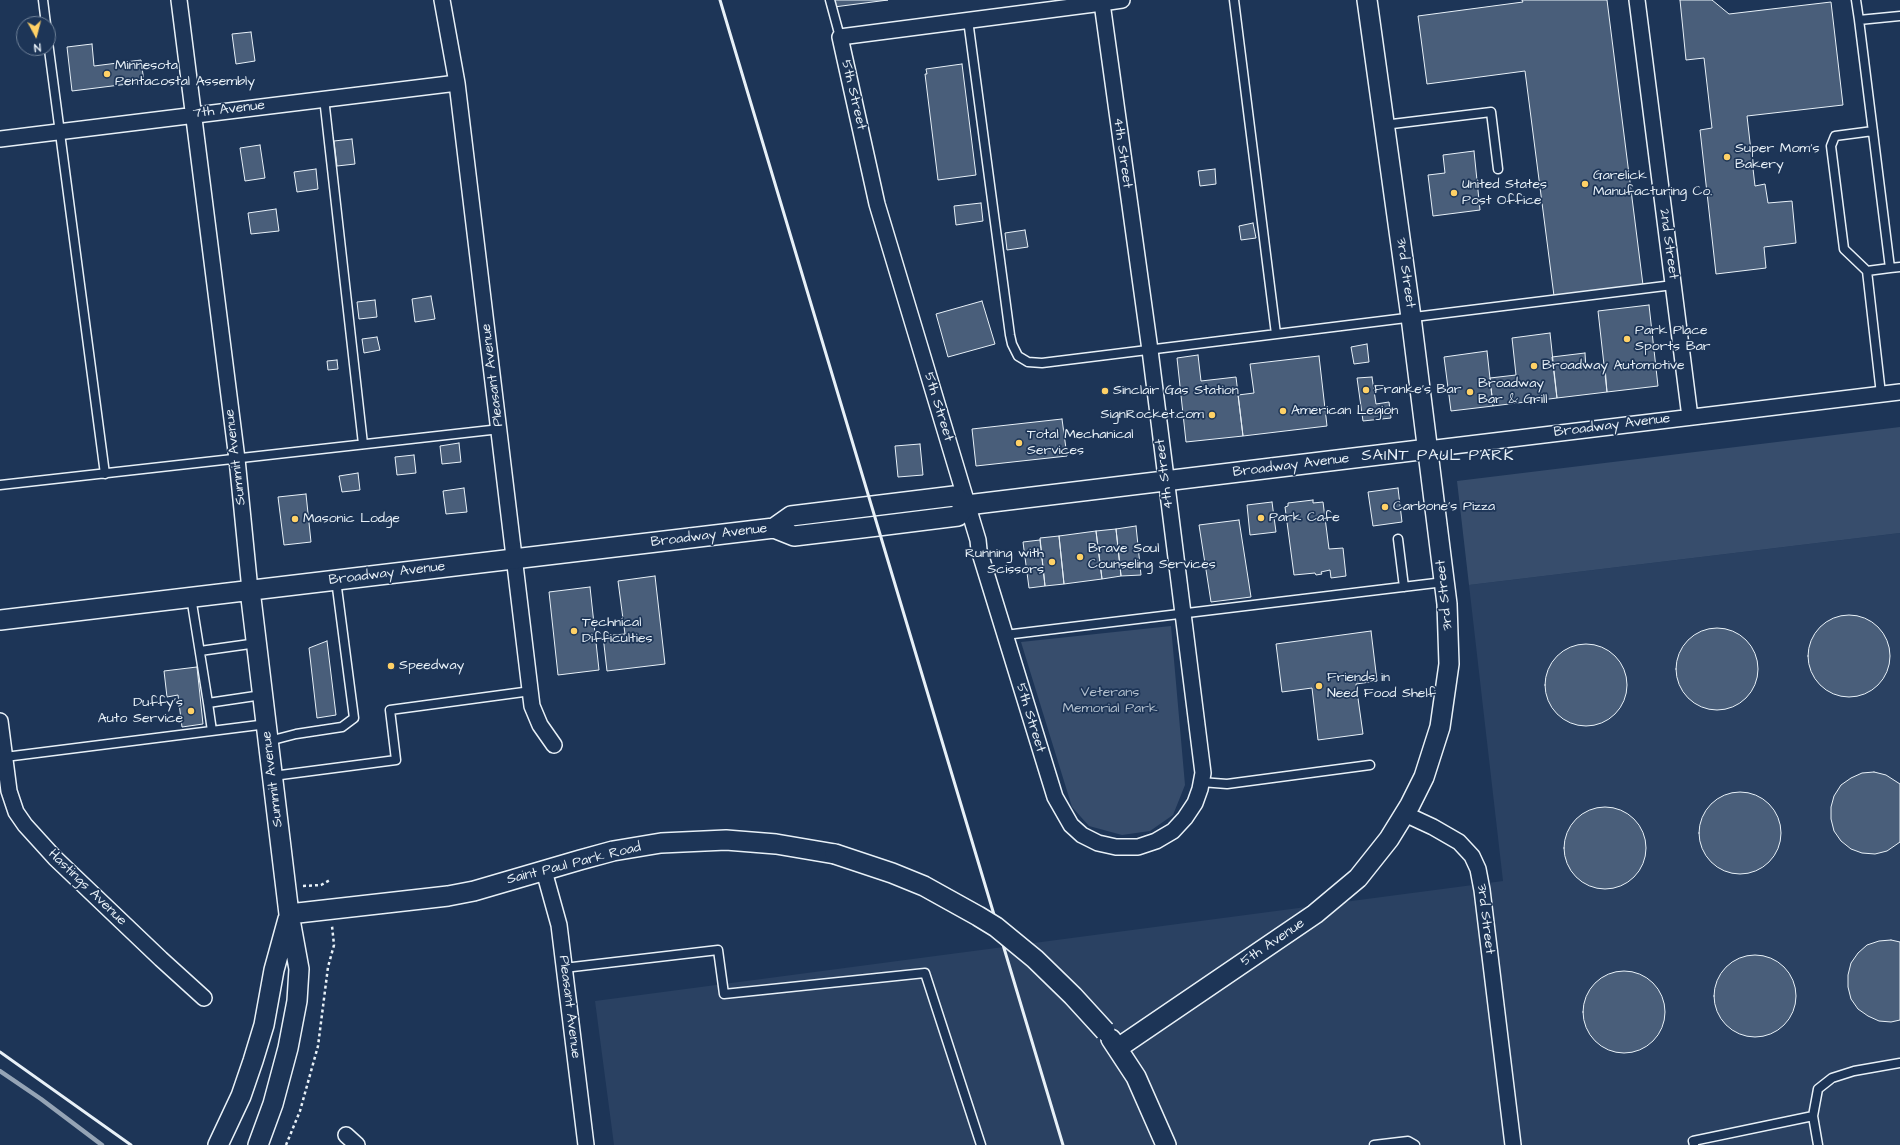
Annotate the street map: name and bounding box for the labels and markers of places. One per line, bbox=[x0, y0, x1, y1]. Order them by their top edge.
place label: Minnesota Pentacostal Assembly bbox=[115, 58, 255, 90]
marker: Minnesota Pentacostal Assembly bbox=[102, 69, 112, 79]
place label: Super Mom's Bakery bbox=[1735, 141, 1819, 174]
marker: Super Mom's Bakery bbox=[1722, 152, 1732, 162]
place label: Garelick Manufacturing Co. bbox=[1593, 168, 1712, 200]
place label: United States Post Office bbox=[1462, 177, 1547, 210]
marker: Garelick Manufacturing Co. bbox=[1580, 179, 1590, 189]
marker: United States Post Office bbox=[1449, 188, 1459, 198]
place label: Park Place Sports Bar bbox=[1635, 323, 1710, 356]
marker: Park Place Sports Bar bbox=[1622, 334, 1632, 344]
place label: Broadway Automotive bbox=[1542, 358, 1685, 374]
marker: Broadway Automotive bbox=[1529, 361, 1539, 371]
place label: Broadway Bar & Grill bbox=[1478, 376, 1547, 408]
place label: Franke's Bar bbox=[1374, 382, 1461, 398]
place label: Sinclair Gas Station bbox=[1113, 383, 1239, 399]
marker: Franke's Bar bbox=[1361, 385, 1371, 395]
marker: Sinclair Gas Station bbox=[1100, 386, 1110, 396]
marker: Broadway Bar & Grill bbox=[1465, 387, 1475, 397]
place label: American Legion bbox=[1291, 403, 1398, 419]
marker: American Legion bbox=[1278, 406, 1288, 416]
place label: SignRocket.com bbox=[1101, 407, 1204, 423]
marker: SignRocket.com bbox=[1207, 410, 1217, 420]
place label: Total Mechanical Services bbox=[1027, 427, 1134, 460]
marker: Total Mechanical Services bbox=[1014, 438, 1024, 448]
place label: Carbone's Pizza bbox=[1393, 499, 1495, 515]
marker: Carbone's Pizza bbox=[1380, 502, 1390, 512]
place label: Park Cafe bbox=[1269, 510, 1340, 526]
place label: Masonic Lodge bbox=[303, 511, 400, 527]
marker: Park Cafe bbox=[1256, 513, 1266, 523]
marker: Masonic Lodge bbox=[290, 514, 300, 524]
place label: Brave Soul Counseling Services bbox=[1088, 541, 1216, 574]
place label: Running with Scissors bbox=[965, 546, 1044, 578]
marker: Brave Soul Counseling Services bbox=[1075, 552, 1085, 562]
marker: Running with Scissors bbox=[1047, 557, 1057, 567]
place label: Technical Difficulties bbox=[582, 615, 652, 648]
marker: Technical Difficulties bbox=[569, 626, 579, 636]
place label: Speedway bbox=[399, 658, 464, 674]
marker: Speedway bbox=[386, 661, 396, 671]
place label: Friends in Need Food Shelf bbox=[1327, 670, 1436, 702]
marker: Friends in Need Food Shelf bbox=[1314, 681, 1324, 691]
place label: Duffy's Auto Service bbox=[98, 695, 183, 728]
marker: Duffy's Auto Service bbox=[186, 706, 196, 716]

